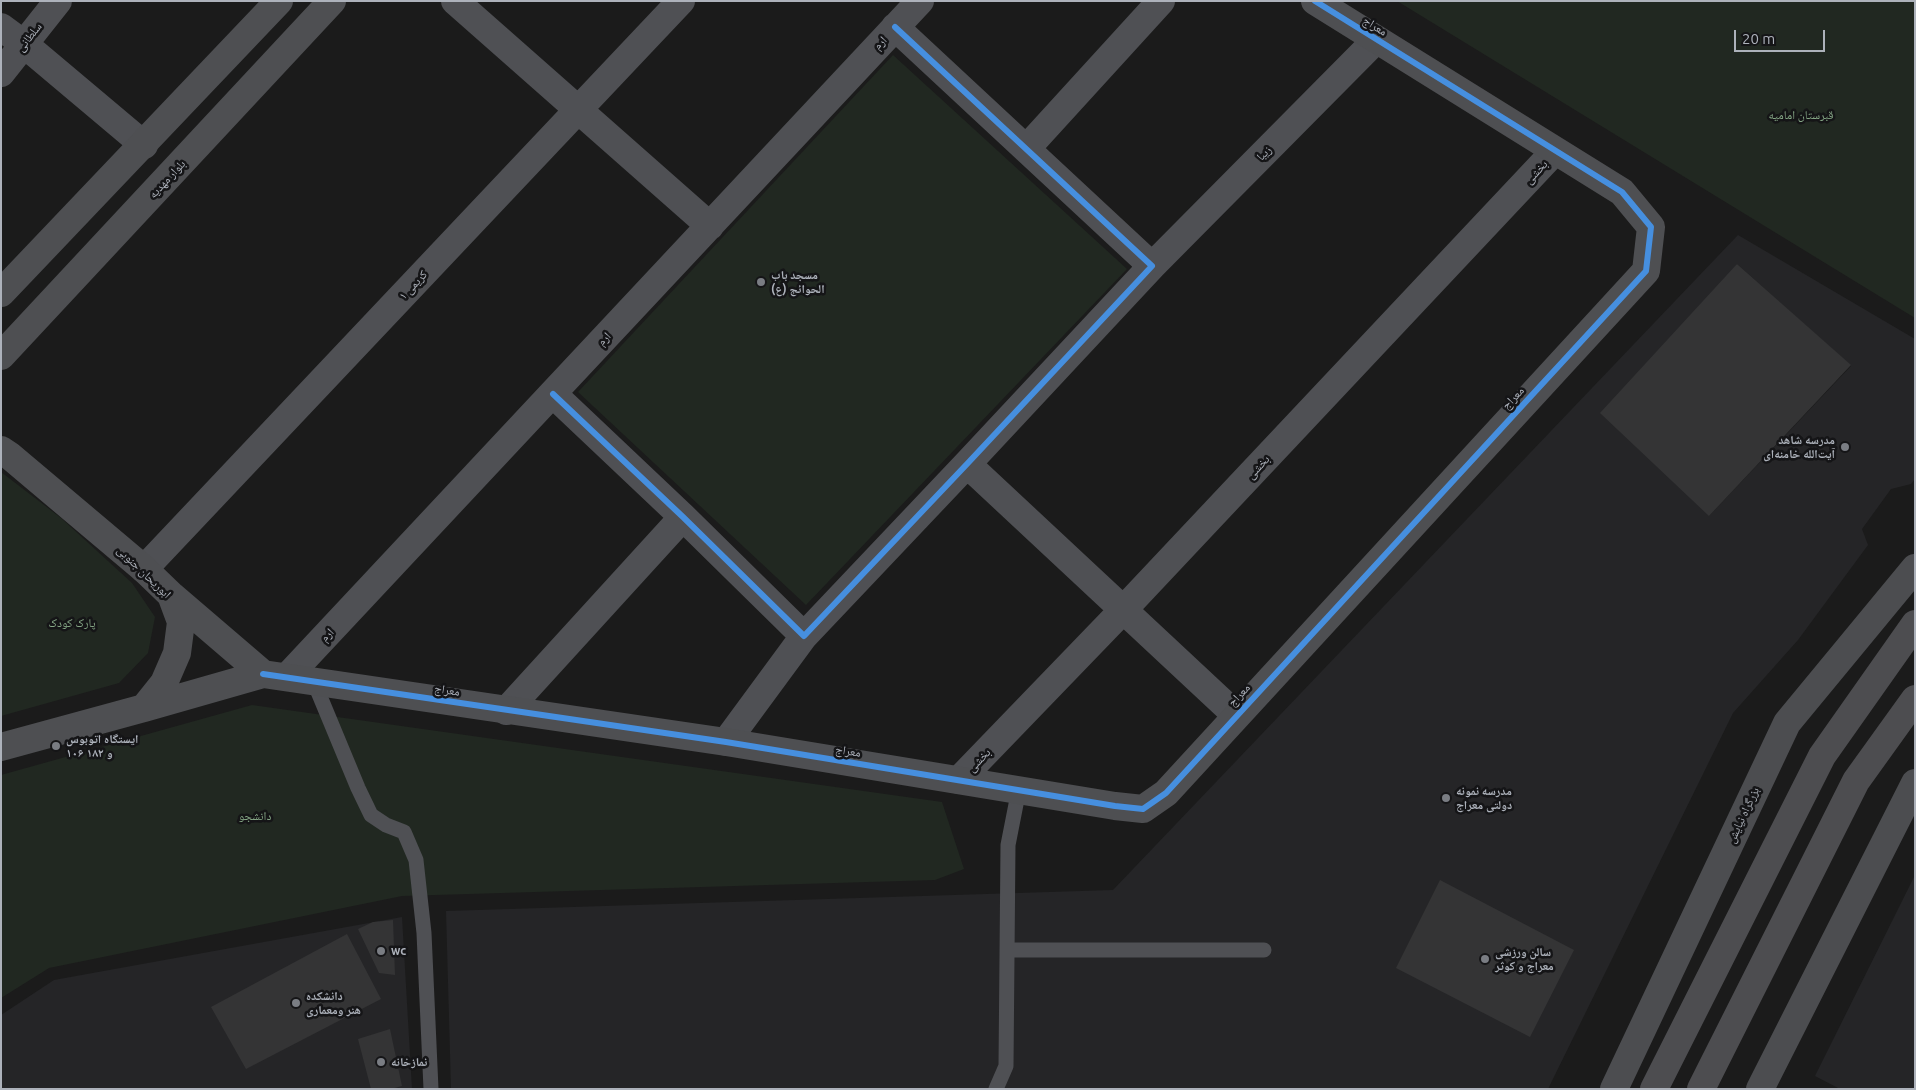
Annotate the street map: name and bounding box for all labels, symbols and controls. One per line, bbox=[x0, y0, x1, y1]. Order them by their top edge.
street label: معراج bbox=[1360, 13, 1390, 39]
street label: سلطانی bbox=[13, 20, 45, 54]
scale bar bbox=[1736, 20, 1827, 52]
text: 20 m bbox=[1742, 30, 1775, 47]
street label: ارم bbox=[870, 33, 890, 53]
park label: قبرستان امامیه bbox=[1768, 108, 1834, 122]
street label: زیبا bbox=[1254, 143, 1274, 163]
street label: بلوار مهدیه bbox=[146, 157, 188, 201]
street label: بخشی bbox=[1521, 157, 1551, 187]
street label: کریمی ۱ bbox=[396, 267, 430, 303]
place label: مسجد باب الحوائج (ع) bbox=[771, 268, 825, 296]
marker: مسجد باب الحوائج (ع) bbox=[755, 276, 767, 288]
street label: ارم bbox=[594, 329, 614, 349]
street label: معراج bbox=[1499, 384, 1527, 412]
place label: مدرسه شاهد آیت‌الله خامنه‌ای bbox=[1763, 433, 1835, 461]
marker: مدرسه شاهد آیت‌الله خامنه‌ای bbox=[1839, 441, 1851, 453]
street label: بخشی bbox=[1243, 452, 1273, 482]
street label: ابوریحان جنوبی bbox=[114, 543, 174, 601]
park label: پارک کودک bbox=[48, 616, 96, 630]
street label: ارم bbox=[317, 625, 337, 645]
street label: معراج bbox=[433, 681, 461, 699]
street label: معراج bbox=[1225, 681, 1253, 709]
place label: ایستگاه اتوبوس ۱۰۶ و ۱۸۲ bbox=[66, 732, 138, 760]
marker: ایستگاه اتوبوس ۱۰۶ و ۱۸۲ bbox=[50, 740, 62, 752]
street label: معراج bbox=[834, 742, 862, 760]
street label: بخشی bbox=[964, 745, 994, 775]
place label: مدرسه نمونه دولتی معراج bbox=[1456, 784, 1512, 812]
street label: بزرگراه نیایش bbox=[1724, 785, 1762, 845]
marker: مدرسه نمونه دولتی معراج bbox=[1440, 792, 1452, 804]
park label: دانشجو bbox=[239, 809, 271, 823]
place label: wc bbox=[391, 944, 406, 958]
marker: wc bbox=[375, 945, 387, 957]
place label: سالن ورزشی معراج و کوثر bbox=[1495, 945, 1554, 973]
marker: سالن ورزشی معراج و کوثر bbox=[1479, 953, 1491, 965]
place label: دانشکده هنر ومعماری bbox=[306, 989, 361, 1017]
marker: دانشکده هنر ومعماری bbox=[290, 997, 302, 1009]
place label: نمازخانه bbox=[391, 1055, 427, 1069]
marker: نمازخانه bbox=[375, 1056, 387, 1068]

